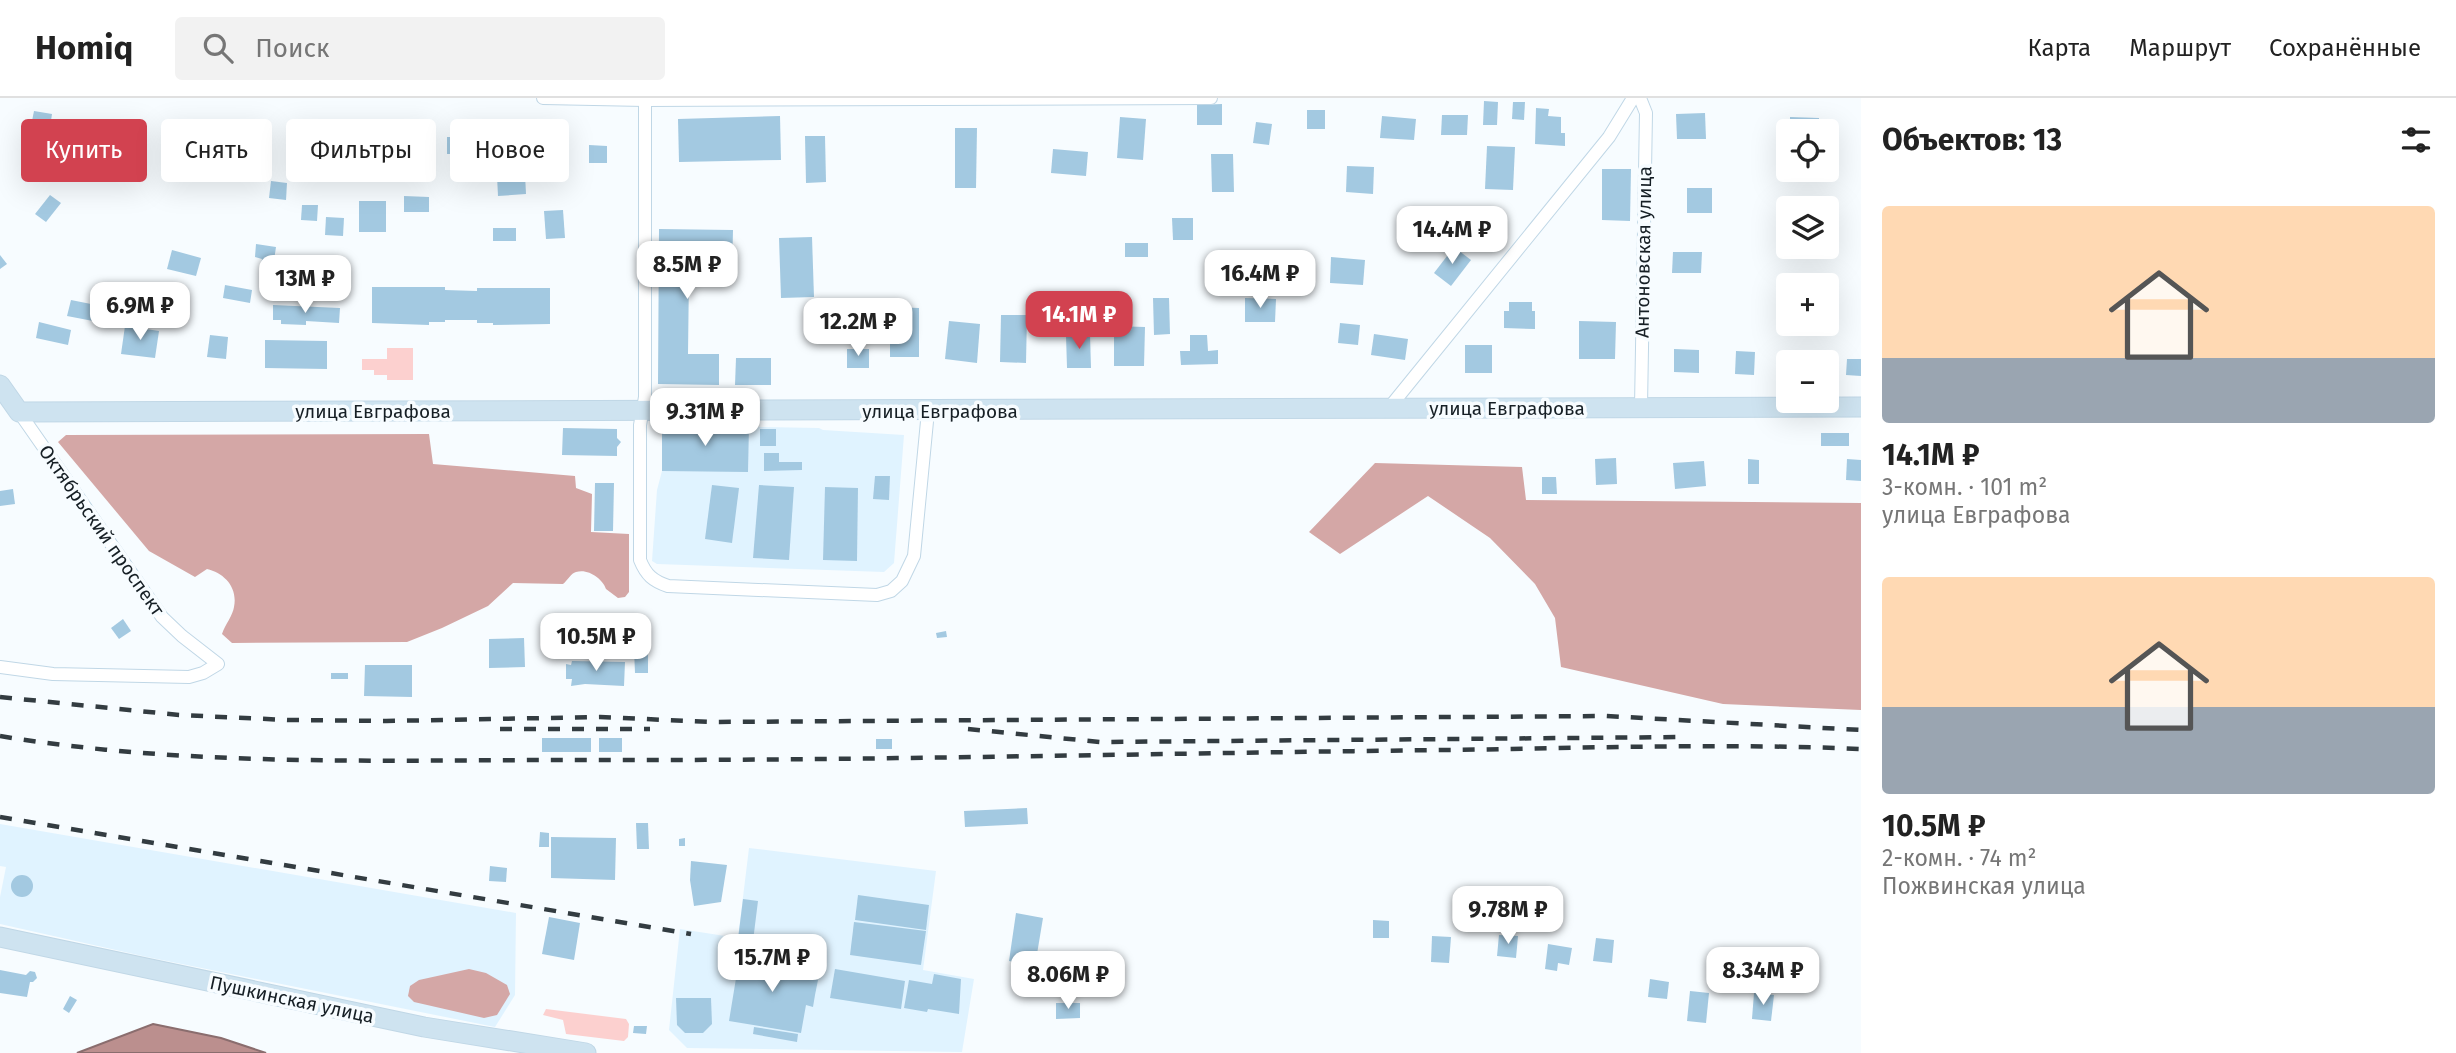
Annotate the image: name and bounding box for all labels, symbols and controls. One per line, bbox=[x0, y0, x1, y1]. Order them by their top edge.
search box bbox=[175, 17, 665, 80]
text: Homiq bbox=[35, 28, 133, 68]
icon: search bbox=[199, 29, 237, 67]
text: Поиск bbox=[255, 33, 330, 64]
text: Карта bbox=[2028, 34, 2091, 62]
text: Маршрут bbox=[2129, 34, 2231, 62]
text: Сохранённые bbox=[2269, 34, 2421, 62]
chip: Купить bbox=[21, 119, 147, 182]
chip: Снять bbox=[161, 119, 272, 182]
chip: Фильтры bbox=[286, 119, 436, 182]
chip: Новое bbox=[450, 119, 569, 182]
map controls bbox=[1776, 119, 1839, 413]
button: locate bbox=[1776, 119, 1839, 182]
icon: filters bbox=[2397, 121, 2435, 159]
text: Объектов: 13 bbox=[1882, 122, 2062, 158]
street label: Антоновская улица bbox=[1631, 166, 1656, 338]
button: layers bbox=[1776, 196, 1839, 259]
pin: 14.4M ₽ bbox=[1387, 206, 1517, 266]
text: 14.4M ₽ bbox=[1413, 215, 1491, 243]
pin: 8.5M ₽ bbox=[630, 242, 744, 301]
text: 8.5M ₽ bbox=[653, 250, 721, 278]
pin: 16.4M ₽ bbox=[1195, 250, 1325, 310]
icon: home bbox=[2096, 252, 2222, 378]
pin: 13M ₽ bbox=[256, 256, 354, 315]
text: 16.4M ₽ bbox=[1221, 259, 1299, 287]
text: 13M ₽ bbox=[275, 264, 335, 292]
button: + bbox=[1776, 273, 1839, 336]
pin: 6.9M ₽ bbox=[83, 282, 197, 342]
text: 6.9M ₽ bbox=[106, 291, 174, 319]
pin: 14.1M ₽ bbox=[1014, 292, 1144, 351]
pin: 12.2M ₽ bbox=[793, 299, 923, 358]
text: 14.1M ₽ bbox=[1042, 300, 1116, 328]
text: 12.2M ₽ bbox=[819, 307, 897, 335]
button: − bbox=[1776, 350, 1839, 413]
pin: 9.31M ₽ bbox=[640, 388, 770, 448]
text: 9.31M ₽ bbox=[666, 397, 744, 425]
street label: улица Евграфова bbox=[1429, 397, 1585, 420]
street label: улица Евграфова bbox=[295, 400, 451, 423]
street label: улица Евграфова bbox=[862, 400, 1018, 423]
text: 14.1M ₽ bbox=[1882, 437, 1980, 473]
street label: Октябрьский проспект bbox=[34, 440, 170, 620]
text: 3-комн. · 101 m² bbox=[1882, 473, 2047, 501]
text: улица Евграфова bbox=[1882, 501, 2071, 529]
pin: 10.5M ₽ bbox=[531, 614, 661, 673]
text: 10.5M ₽ bbox=[556, 622, 636, 650]
icon: home bbox=[2096, 623, 2222, 749]
text: 10.5M ₽ bbox=[1882, 808, 1986, 844]
text: 2-комн. · 74 m² bbox=[1882, 844, 2037, 872]
text: Пожвинская улица bbox=[1882, 872, 2086, 900]
pin: 9.78M ₽ bbox=[1443, 886, 1573, 946]
text: 9.78M ₽ bbox=[1468, 895, 1548, 923]
pin: 15.7M ₽ bbox=[707, 934, 837, 994]
text: 15.7M ₽ bbox=[734, 943, 810, 971]
pin: 8.34M ₽ bbox=[1698, 948, 1828, 1007]
pin: 8.06M ₽ bbox=[1003, 951, 1133, 1011]
text: 8.34M ₽ bbox=[1722, 956, 1804, 984]
text: 8.06M ₽ bbox=[1027, 960, 1109, 988]
street label: Пушкинская улица bbox=[208, 971, 376, 1028]

